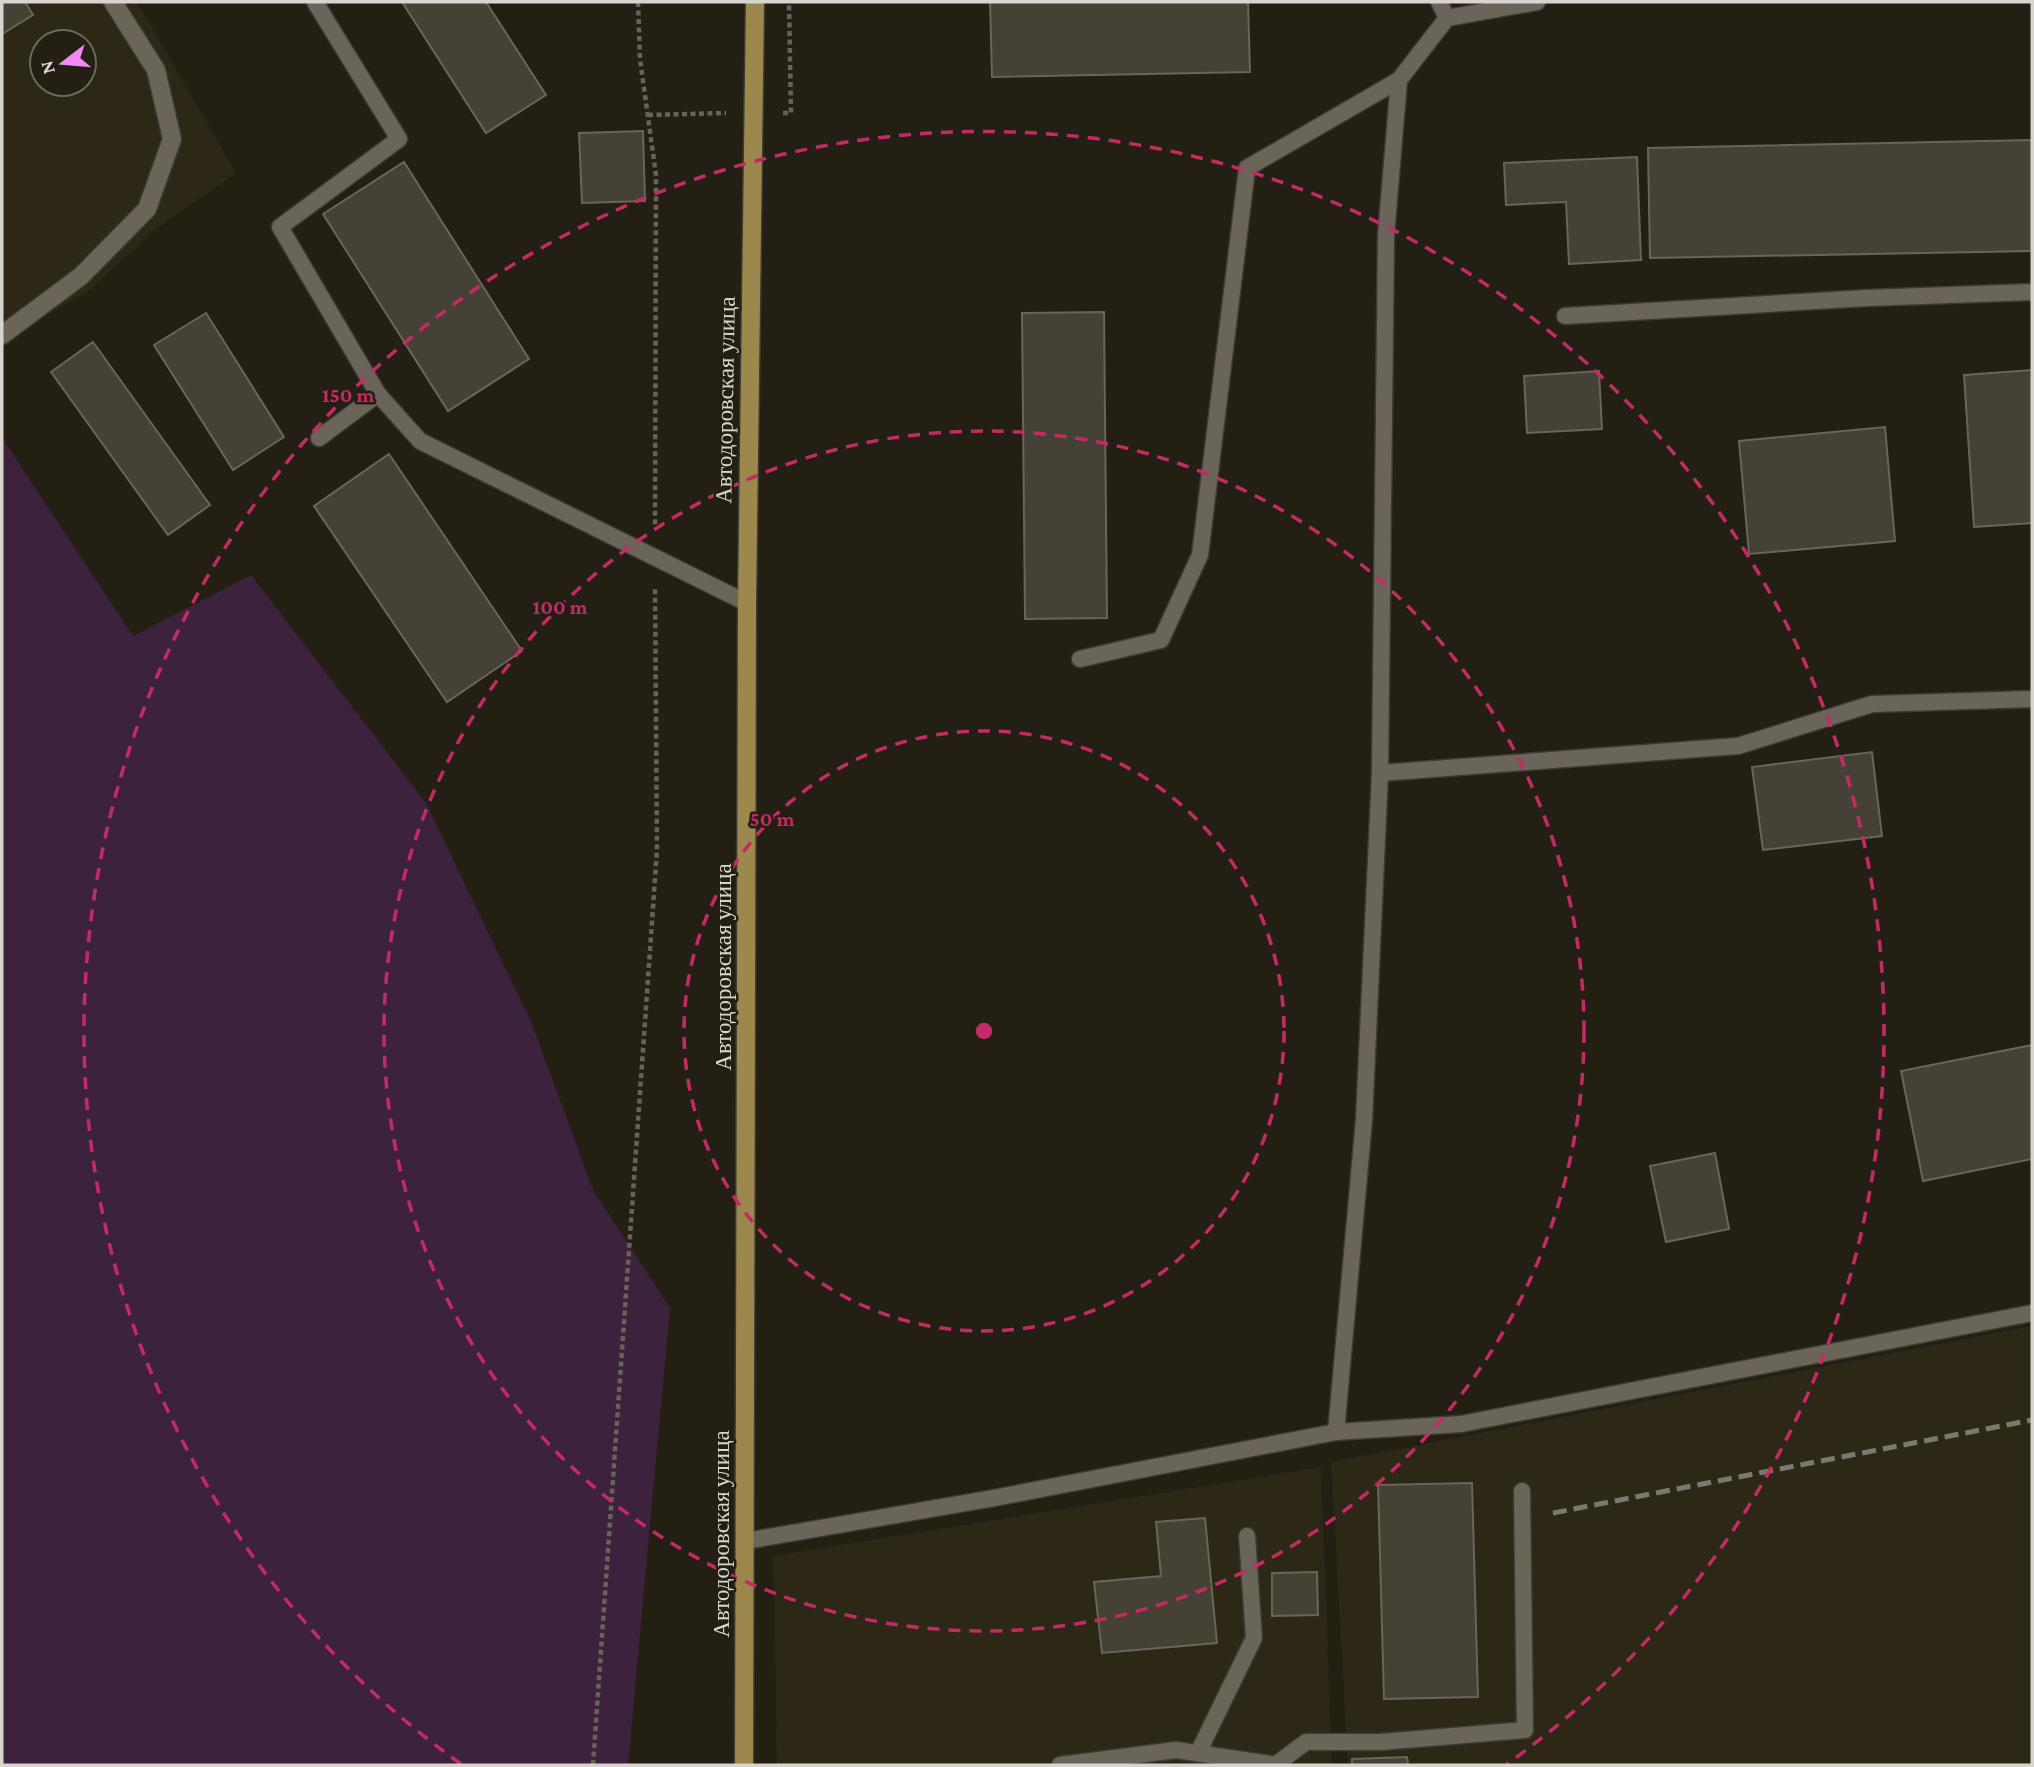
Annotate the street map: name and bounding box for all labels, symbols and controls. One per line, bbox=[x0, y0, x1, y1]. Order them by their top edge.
north arrow bbox=[28, 28, 98, 98]
text: N bbox=[35, 58, 59, 77]
street label: Автодоровская улица bbox=[710, 296, 740, 504]
text: 150 m bbox=[322, 383, 375, 407]
text: 100 m bbox=[532, 595, 588, 619]
text: 50 m bbox=[750, 807, 795, 831]
street label: Автодоровская улица bbox=[710, 863, 736, 1071]
centre of rings bbox=[972, 1019, 996, 1043]
street label: Автодоровская улица bbox=[708, 1430, 734, 1638]

